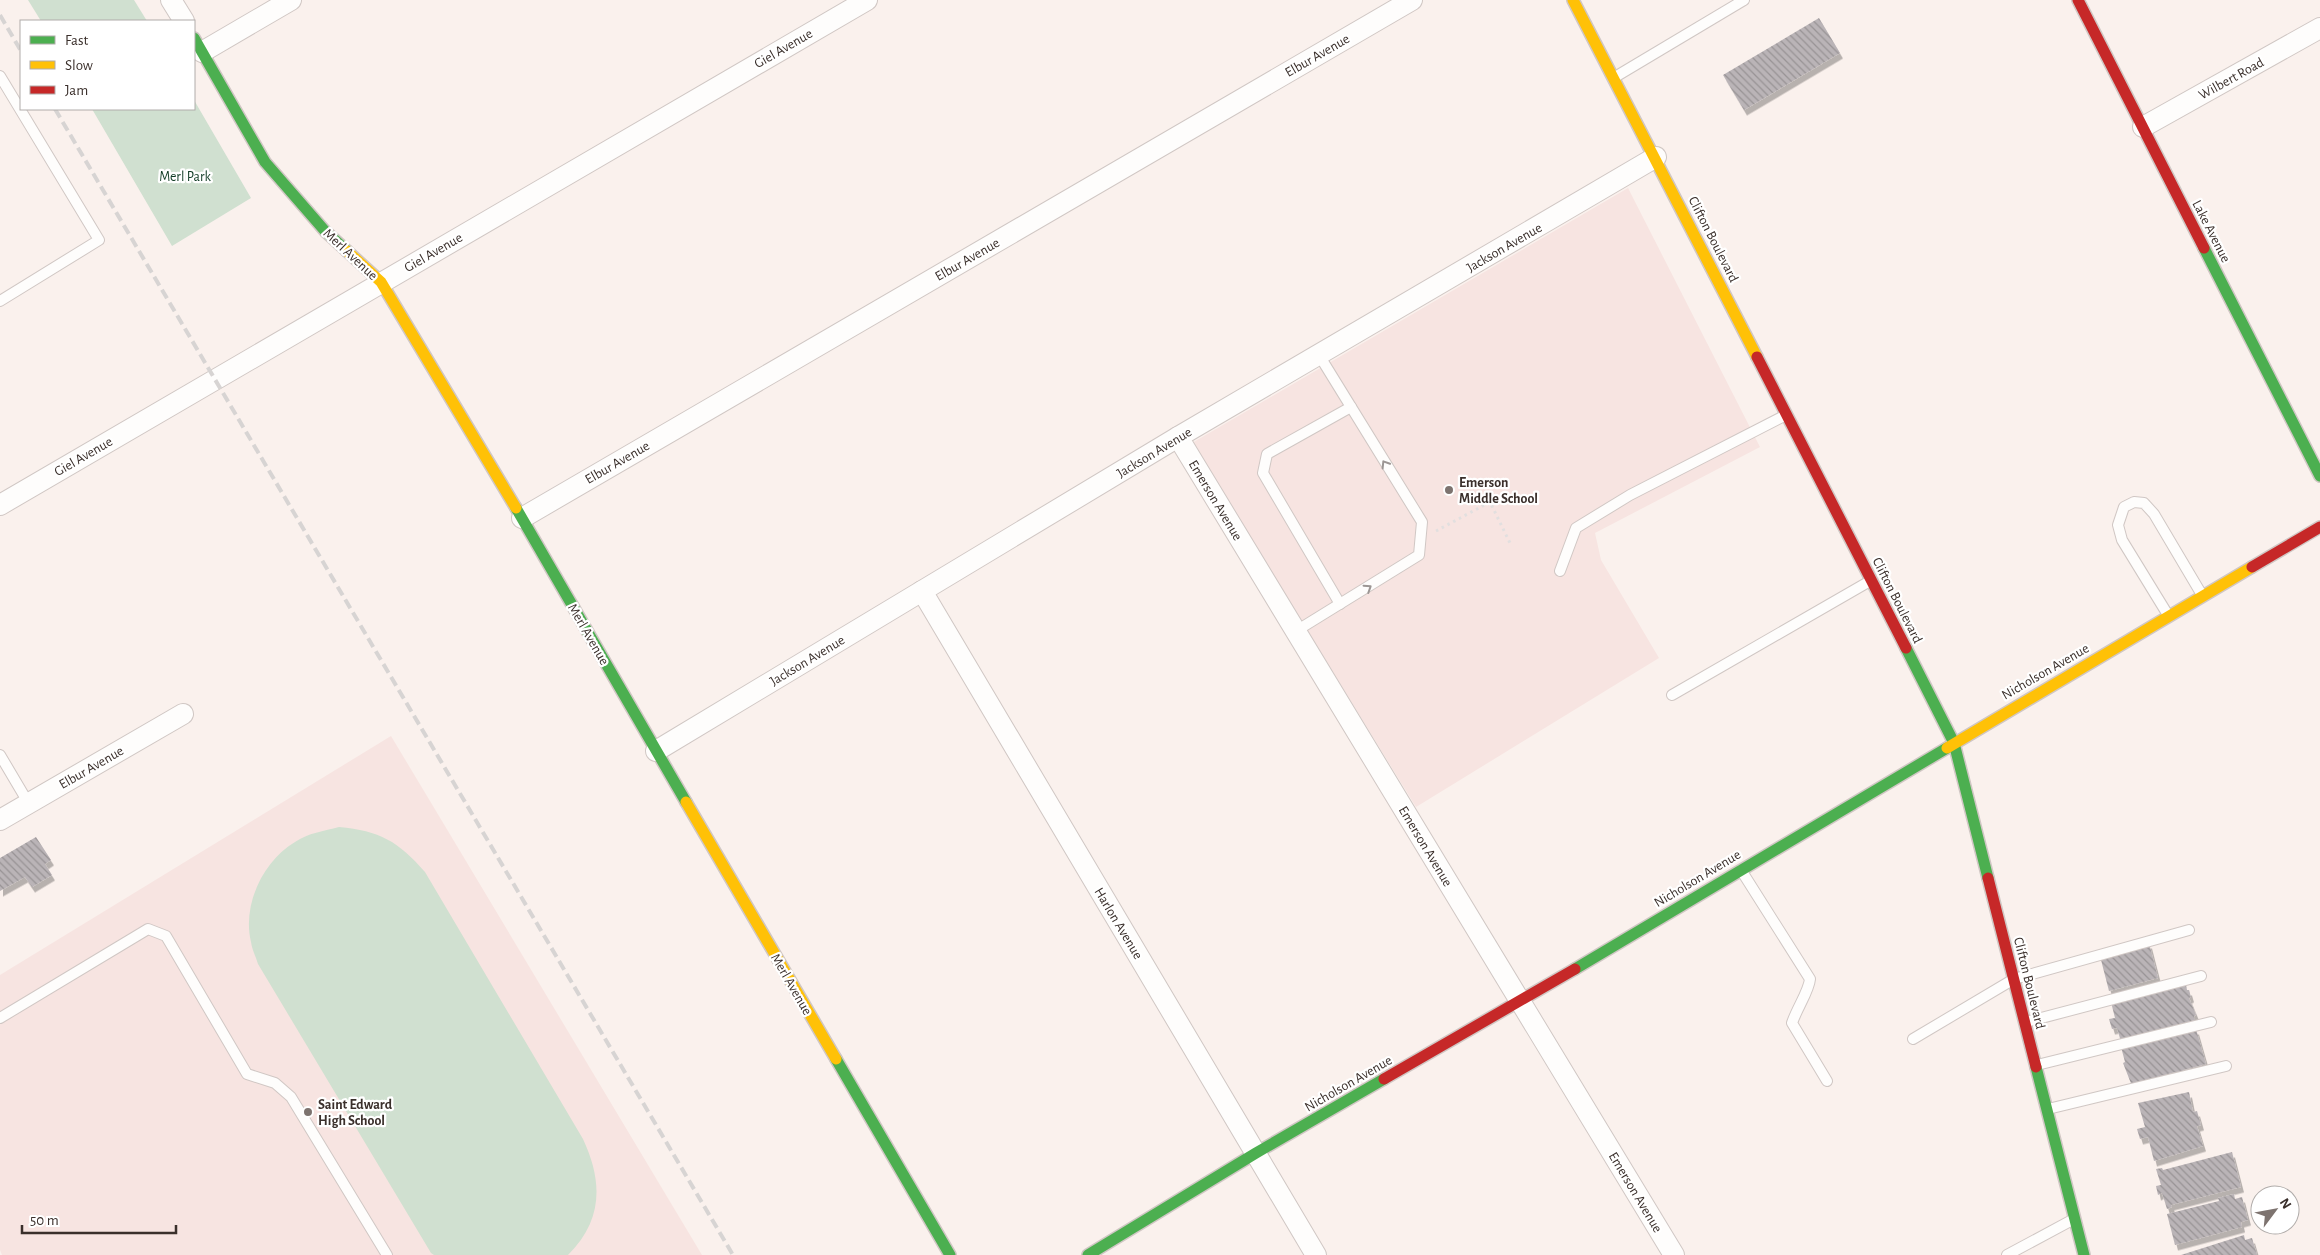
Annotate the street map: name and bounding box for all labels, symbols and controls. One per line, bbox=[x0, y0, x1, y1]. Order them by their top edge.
legend bbox=[20, 20, 195, 110]
street label: Giel Avenue bbox=[752, 27, 815, 71]
street label: Elbur Avenue bbox=[1283, 32, 1352, 80]
text: Fast bbox=[65, 33, 89, 48]
street label: Wilbert Road bbox=[2197, 55, 2266, 102]
text: Slow bbox=[65, 58, 93, 73]
text: Jam bbox=[65, 83, 88, 98]
park label: Merl Park bbox=[159, 170, 211, 184]
street label: Clifton Boulevard bbox=[1686, 194, 1741, 285]
street label: Lake Avenue bbox=[2189, 198, 2233, 265]
street label: Jackson Avenue bbox=[1464, 221, 1545, 275]
street label: Merl Avenue bbox=[321, 226, 380, 283]
street label: Giel Avenue bbox=[402, 231, 465, 275]
street label: Elbur Avenue bbox=[933, 236, 1002, 284]
street label: Jackson Avenue bbox=[1115, 425, 1194, 481]
street label: Giel Avenue bbox=[52, 435, 115, 479]
street label: Elbur Avenue bbox=[583, 439, 652, 487]
street label: Emerson Avenue bbox=[1186, 458, 1245, 543]
one-way arrow bbox=[1382, 460, 1392, 469]
place label: Emerson Middle School bbox=[1459, 476, 1538, 506]
marker: Emerson Middle School bbox=[1443, 484, 1455, 496]
street label: Clifton Boulevard bbox=[1870, 555, 1925, 646]
one-way arrow bbox=[1362, 585, 1371, 594]
street label: Merl Avenue bbox=[565, 601, 611, 668]
street label: Jackson Avenue bbox=[768, 633, 847, 689]
street label: Nicholson Avenue bbox=[1999, 641, 2092, 702]
street label: Elbur Avenue bbox=[57, 744, 126, 792]
street label: Emerson Avenue bbox=[1396, 804, 1455, 889]
street label: Nicholson Avenue bbox=[1652, 848, 1743, 910]
street label: Harlon Avenue bbox=[1091, 885, 1145, 962]
street label: Clifton Boulevard bbox=[2011, 936, 2047, 1031]
street label: Merl Avenue bbox=[768, 951, 814, 1018]
street label: Nicholson Avenue bbox=[1302, 1053, 1395, 1114]
place label: Saint Edward High School bbox=[318, 1098, 393, 1128]
marker: Saint Edward High School bbox=[302, 1106, 314, 1118]
street label: Emerson Avenue bbox=[1606, 1150, 1665, 1235]
north arrow bbox=[2250, 1185, 2300, 1235]
text: N bbox=[2277, 1196, 2294, 1211]
scale bar bbox=[22, 1202, 176, 1234]
text: 50 m bbox=[30, 1213, 59, 1228]

